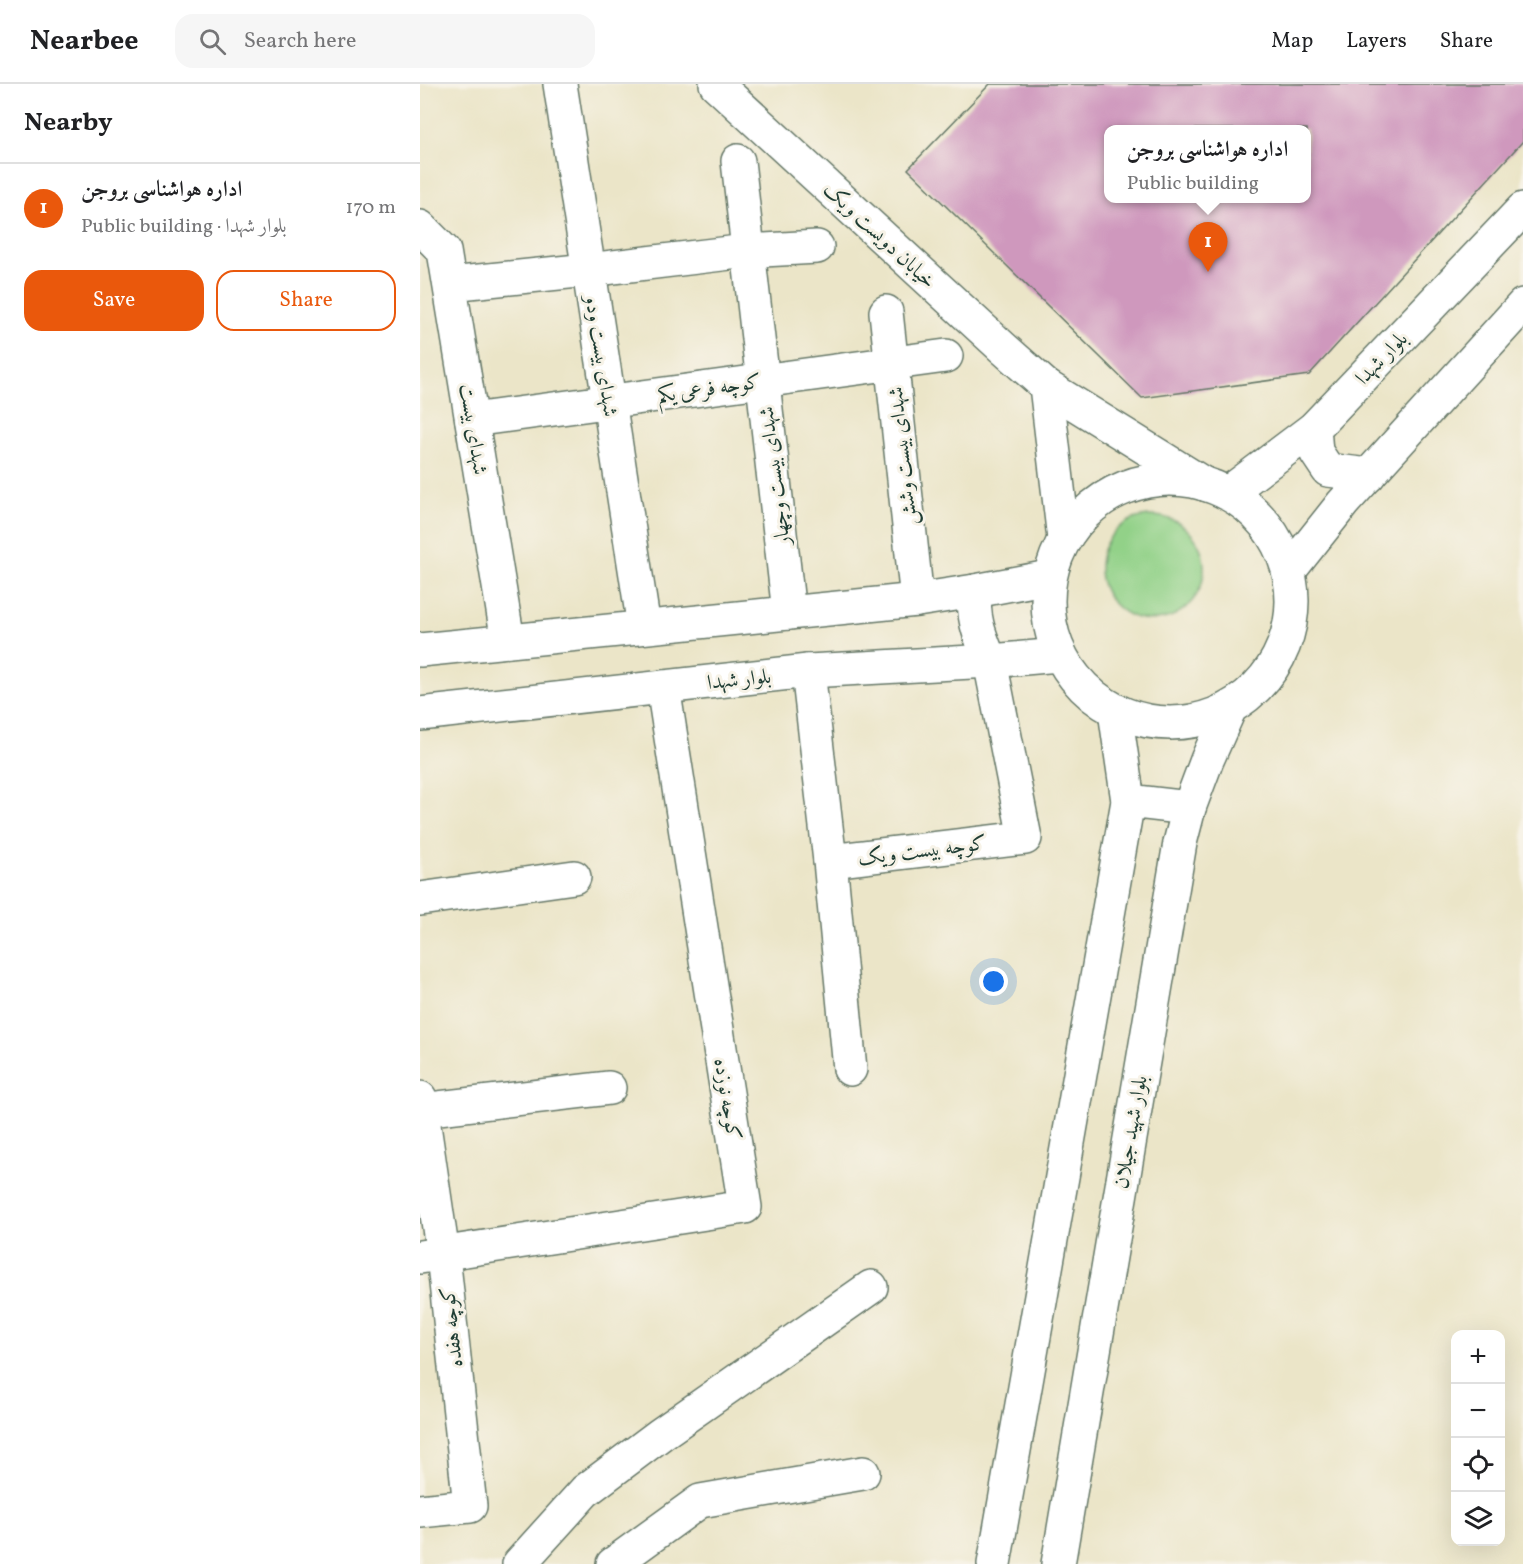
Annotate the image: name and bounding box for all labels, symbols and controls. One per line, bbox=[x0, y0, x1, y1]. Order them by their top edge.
search box bbox=[175, 14, 595, 68]
text: Nearbee bbox=[30, 22, 139, 61]
icon: search bbox=[196, 25, 229, 58]
text: Search here bbox=[244, 26, 356, 57]
text: Map bbox=[1271, 27, 1313, 56]
text: Layers bbox=[1346, 27, 1407, 56]
text: Share bbox=[1440, 27, 1493, 56]
text: Nearby bbox=[24, 105, 113, 141]
popup bbox=[1104, 125, 1311, 203]
text: اداره هواشناسی بروجن bbox=[1127, 135, 1288, 166]
text: Public building bbox=[1127, 170, 1259, 198]
text: اداره هواشناسی بروجن bbox=[81, 175, 242, 206]
street label: خیابان دویست ویک bbox=[816, 176, 942, 296]
text: 1 bbox=[39, 194, 48, 222]
text: 170 m bbox=[346, 194, 396, 222]
text: Public building · بلوار شهدا bbox=[81, 213, 287, 241]
pin: 1 bbox=[1188, 222, 1228, 272]
button: Save bbox=[24, 270, 204, 331]
button: Share bbox=[216, 270, 396, 331]
street label: شهدای بیست ودو bbox=[576, 291, 624, 419]
street label: بلوار شهدا bbox=[1349, 326, 1415, 392]
street label: کوچه فرعی یکم bbox=[655, 368, 764, 415]
street label: شهدای بیست bbox=[451, 381, 494, 477]
street label: شهدای بیست وشش bbox=[882, 385, 925, 527]
street label: شهدای بیست وچهار bbox=[753, 405, 799, 549]
street label: بلوار شهدا bbox=[706, 663, 773, 698]
street label: کوچه بیست ویک bbox=[856, 829, 988, 874]
your location bbox=[979, 967, 1008, 996]
street label: کوچه نوزده bbox=[706, 1056, 747, 1142]
street label: بلوار شهید جیلان bbox=[1107, 1073, 1156, 1191]
street label: کوچه هفده bbox=[434, 1285, 471, 1369]
map controls bbox=[1451, 1330, 1505, 1546]
button: + bbox=[1451, 1330, 1505, 1384]
button: − bbox=[1451, 1384, 1505, 1438]
button: locate bbox=[1451, 1438, 1505, 1492]
button: layers bbox=[1451, 1492, 1505, 1546]

